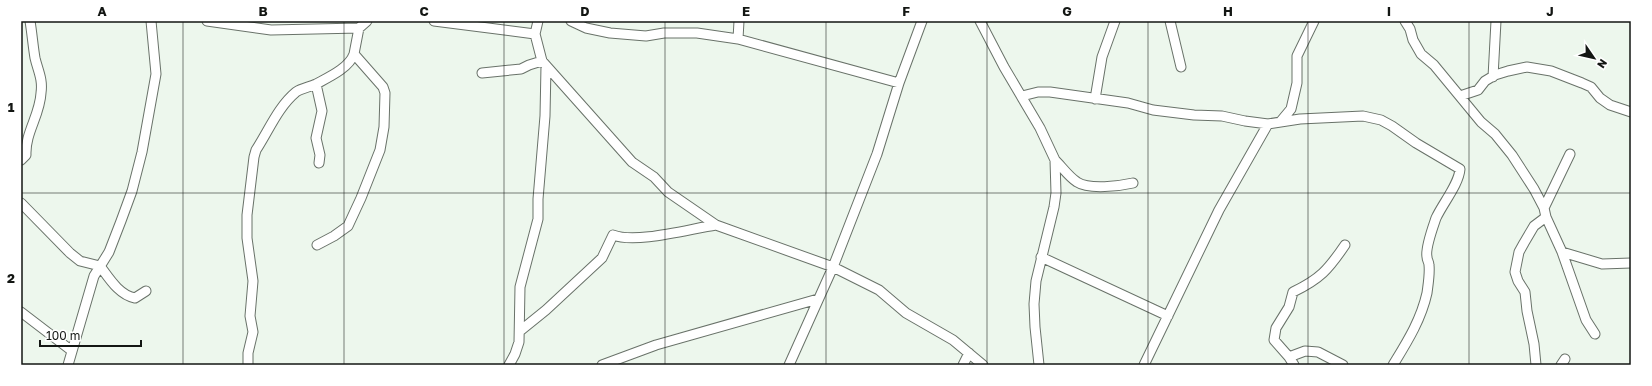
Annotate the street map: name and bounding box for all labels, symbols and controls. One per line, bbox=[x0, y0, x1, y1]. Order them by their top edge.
text: A bbox=[97, 3, 107, 19]
text: B bbox=[258, 3, 268, 19]
text: C bbox=[419, 3, 429, 19]
text: D bbox=[580, 3, 590, 19]
text: E bbox=[742, 3, 750, 19]
text: F bbox=[902, 3, 910, 19]
text: G bbox=[1062, 3, 1072, 19]
text: H bbox=[1223, 3, 1233, 19]
text: I bbox=[1387, 3, 1391, 19]
text: J bbox=[1546, 3, 1554, 19]
north arrow bbox=[1574, 38, 1614, 78]
text: N bbox=[1595, 57, 1610, 71]
text: 1 bbox=[8, 99, 15, 115]
text: 2 bbox=[7, 270, 15, 286]
scale bar bbox=[40, 322, 141, 348]
text: 100 m bbox=[46, 328, 80, 343]

